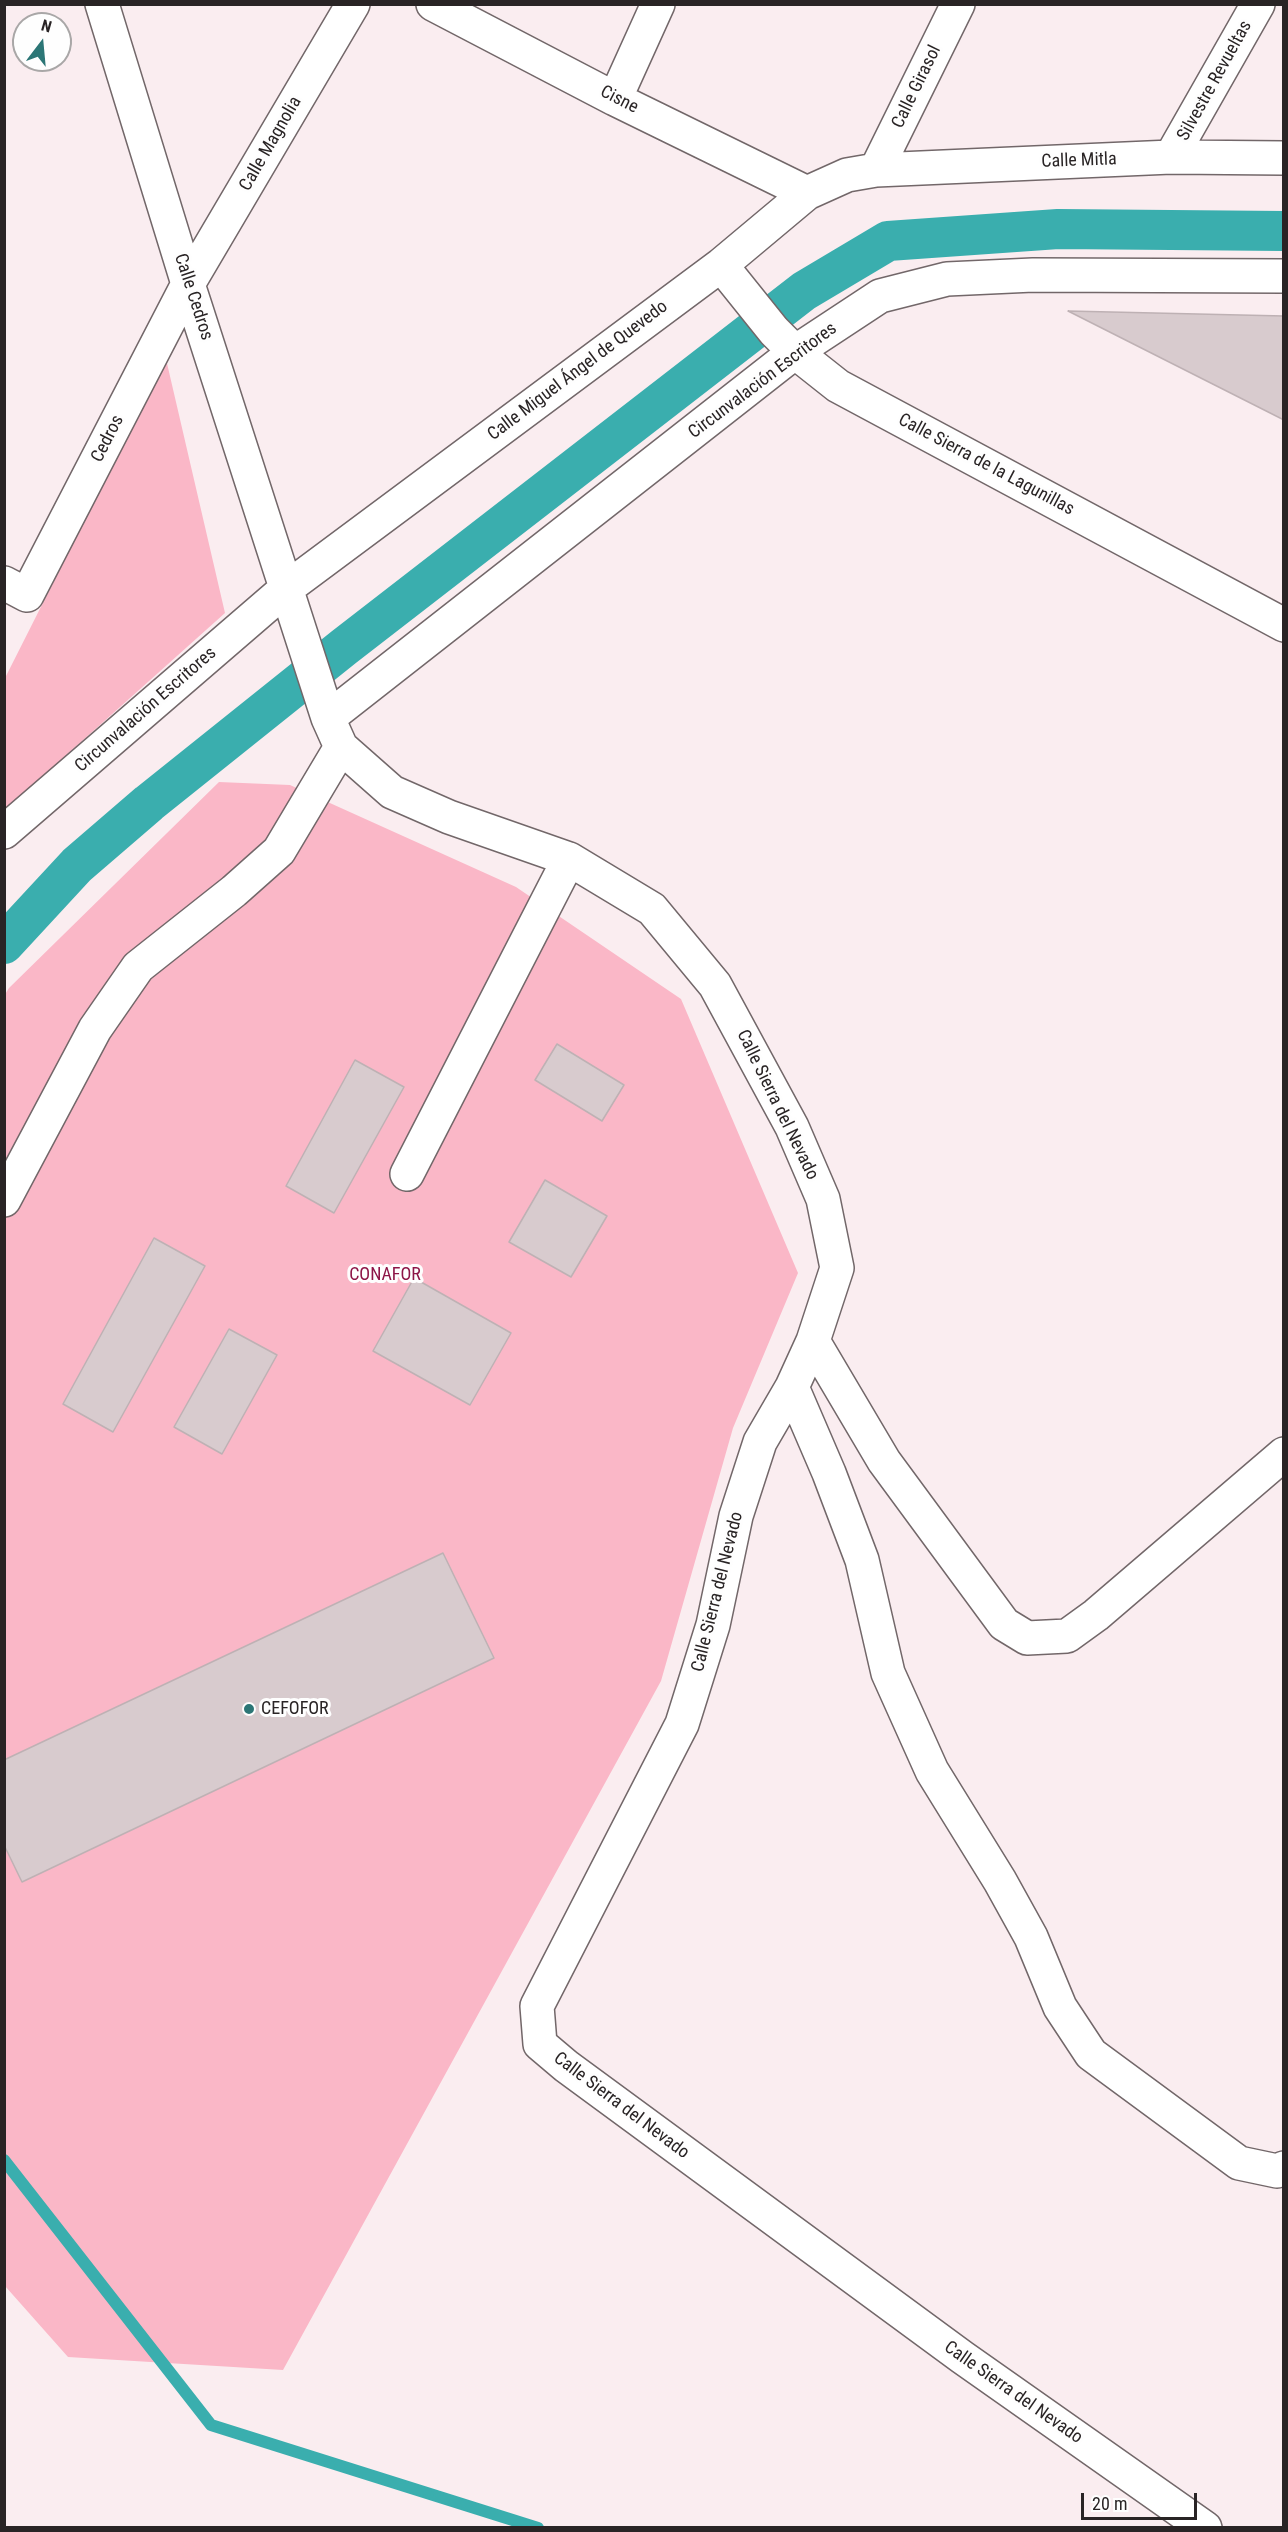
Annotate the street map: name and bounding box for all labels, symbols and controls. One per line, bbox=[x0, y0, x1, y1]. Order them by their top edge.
north arrow bbox=[12, 12, 72, 72]
text: N bbox=[39, 16, 54, 37]
street label: Silvestre Revueltas bbox=[1173, 17, 1257, 145]
street label: Calle Girasol bbox=[888, 42, 946, 132]
street label: Cisne bbox=[596, 81, 642, 119]
street label: Calle Magnolia bbox=[235, 93, 307, 195]
street label: Calle Mitla bbox=[1041, 149, 1117, 173]
street label: Calle Cedros bbox=[169, 251, 217, 343]
street label: Calle Miguel Ángel de Quevedo bbox=[484, 296, 672, 446]
street label: Circunvalación Escritores bbox=[685, 318, 841, 444]
street label: Calle Sierra de la Lagunillas bbox=[894, 409, 1078, 521]
street label: Cedros bbox=[87, 412, 129, 466]
street label: Circunvalación Escritores bbox=[71, 643, 221, 777]
street label: Calle Sierra del Nevado bbox=[731, 1026, 823, 1184]
park label: CONAFOR bbox=[349, 1264, 421, 1286]
street label: Calle Sierra del Nevado bbox=[688, 1510, 748, 1674]
place label: CEFOFOR bbox=[261, 1698, 329, 1720]
marker: CEFOFOR bbox=[242, 1702, 256, 1716]
street label: Calle Sierra del Nevado bbox=[549, 2048, 693, 2164]
street label: Calle Sierra del Nevado bbox=[940, 2337, 1086, 2449]
scale bar bbox=[1084, 2481, 1200, 2519]
text: 20 m bbox=[1092, 2493, 1127, 2514]

